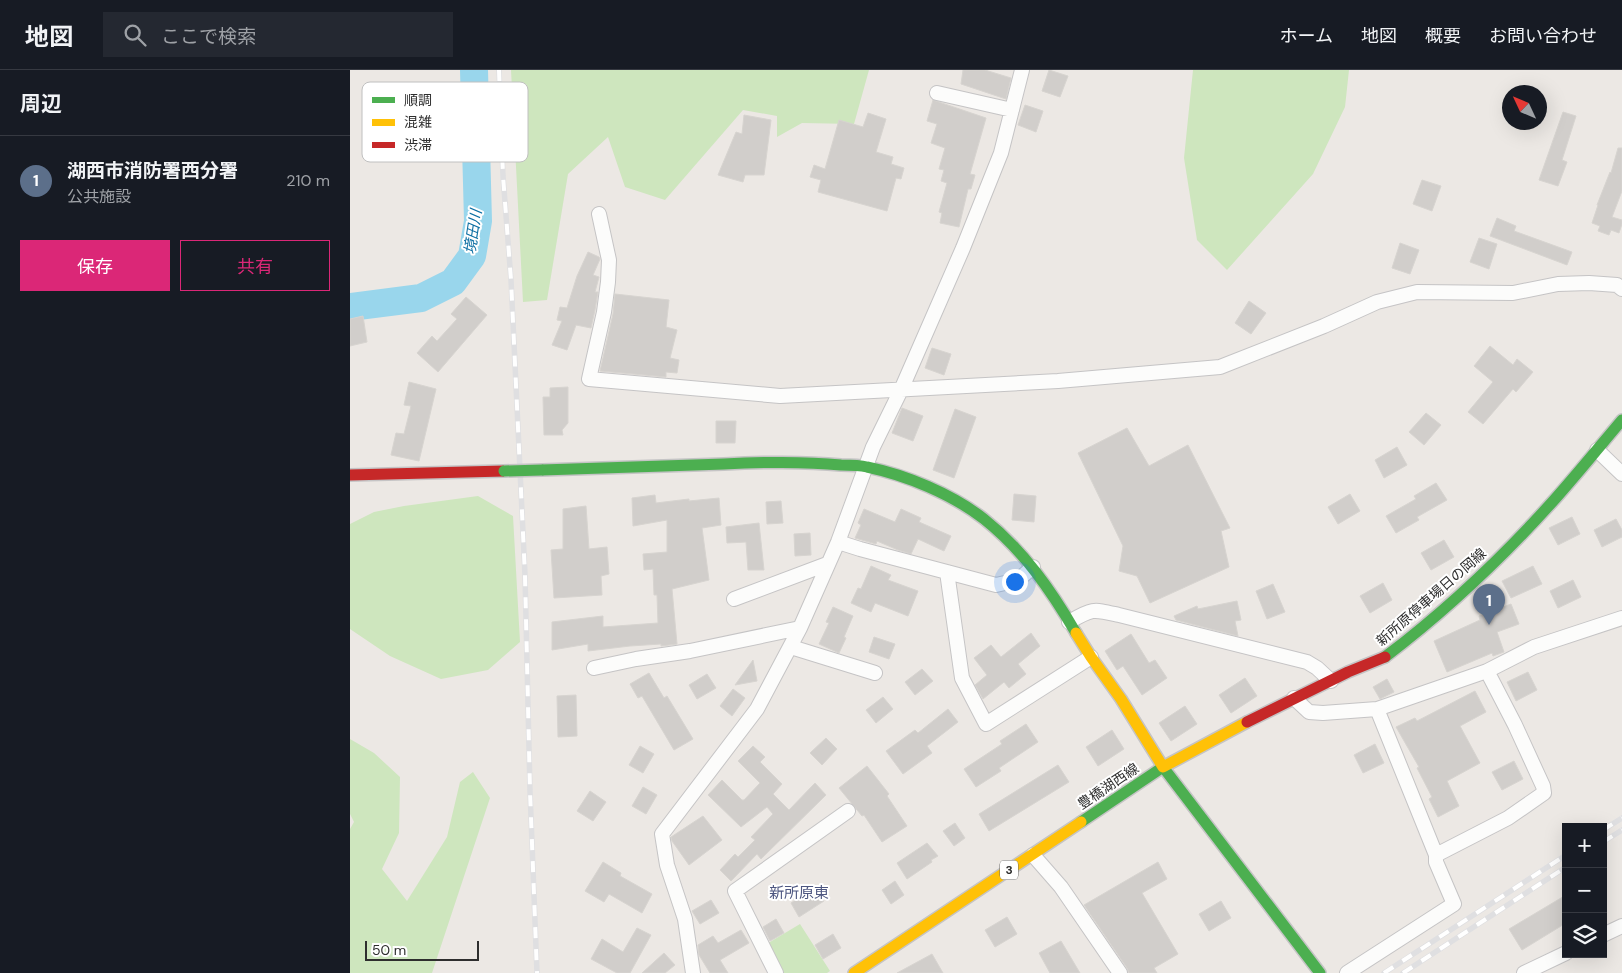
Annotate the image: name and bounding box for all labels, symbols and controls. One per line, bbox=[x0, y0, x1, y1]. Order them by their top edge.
search box bbox=[103, 12, 453, 57]
text: 地図 bbox=[25, 21, 73, 52]
icon: search bbox=[121, 21, 149, 49]
text: ここで検索 bbox=[161, 24, 256, 49]
text: ホーム bbox=[1280, 24, 1333, 48]
text: 地図 bbox=[1361, 24, 1397, 48]
text: 概要 bbox=[1425, 24, 1461, 48]
text: お問い合わせ bbox=[1489, 24, 1597, 48]
legend bbox=[362, 82, 528, 162]
north arrow bbox=[1502, 85, 1547, 130]
text: 周辺 bbox=[20, 90, 62, 118]
text: 順調 bbox=[404, 91, 432, 109]
text: 混雑 bbox=[404, 113, 432, 131]
text: 渋滞 bbox=[404, 136, 432, 154]
text: 湖西市消防署西分署 bbox=[67, 158, 238, 183]
text: 1 bbox=[33, 170, 39, 191]
text: 210 m bbox=[286, 170, 330, 191]
text: 公共施設 bbox=[67, 186, 131, 207]
water label: 境田川 bbox=[460, 206, 487, 256]
button: 保存 bbox=[20, 240, 170, 291]
button: 共有 bbox=[180, 240, 330, 291]
street label: 新所原停車場日の岡線 bbox=[1372, 544, 1490, 650]
your location bbox=[1002, 569, 1028, 595]
pin: 1 bbox=[1473, 584, 1505, 625]
street label: 豊橋湖西線 bbox=[1074, 759, 1142, 813]
map controls bbox=[1562, 823, 1607, 958]
button: + bbox=[1562, 823, 1607, 868]
road number: 3 bbox=[1000, 860, 1018, 880]
button: − bbox=[1562, 868, 1607, 913]
district label: 新所原東 bbox=[769, 883, 829, 903]
button: layers bbox=[1562, 913, 1607, 958]
scale bar bbox=[365, 938, 479, 961]
text: 50 m bbox=[372, 941, 406, 959]

